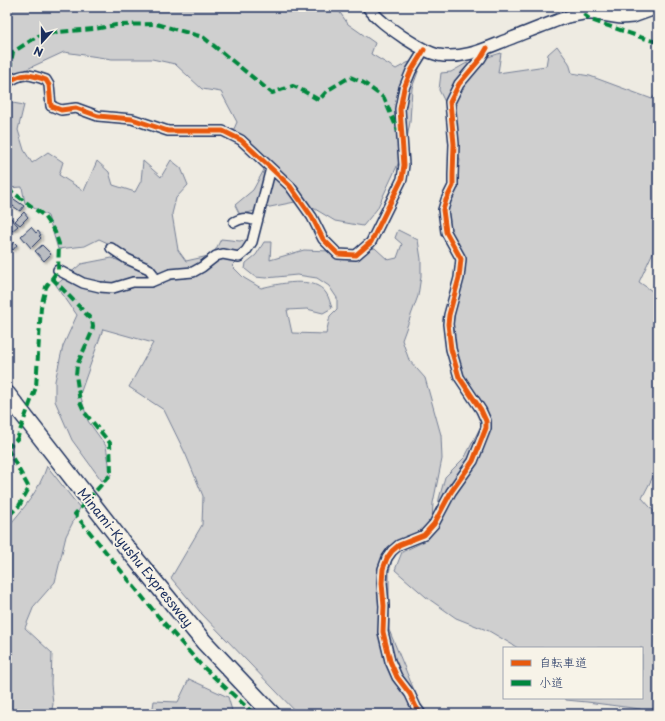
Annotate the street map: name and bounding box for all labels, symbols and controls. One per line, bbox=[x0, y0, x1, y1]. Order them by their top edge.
north arrow bbox=[22, 22, 62, 62]
text: N bbox=[31, 42, 45, 61]
street label: Minami-Kyushu Expressway bbox=[74, 483, 198, 631]
legend bbox=[503, 647, 643, 699]
text: 自転車道 bbox=[539, 653, 587, 671]
text: 小道 bbox=[539, 673, 563, 691]

